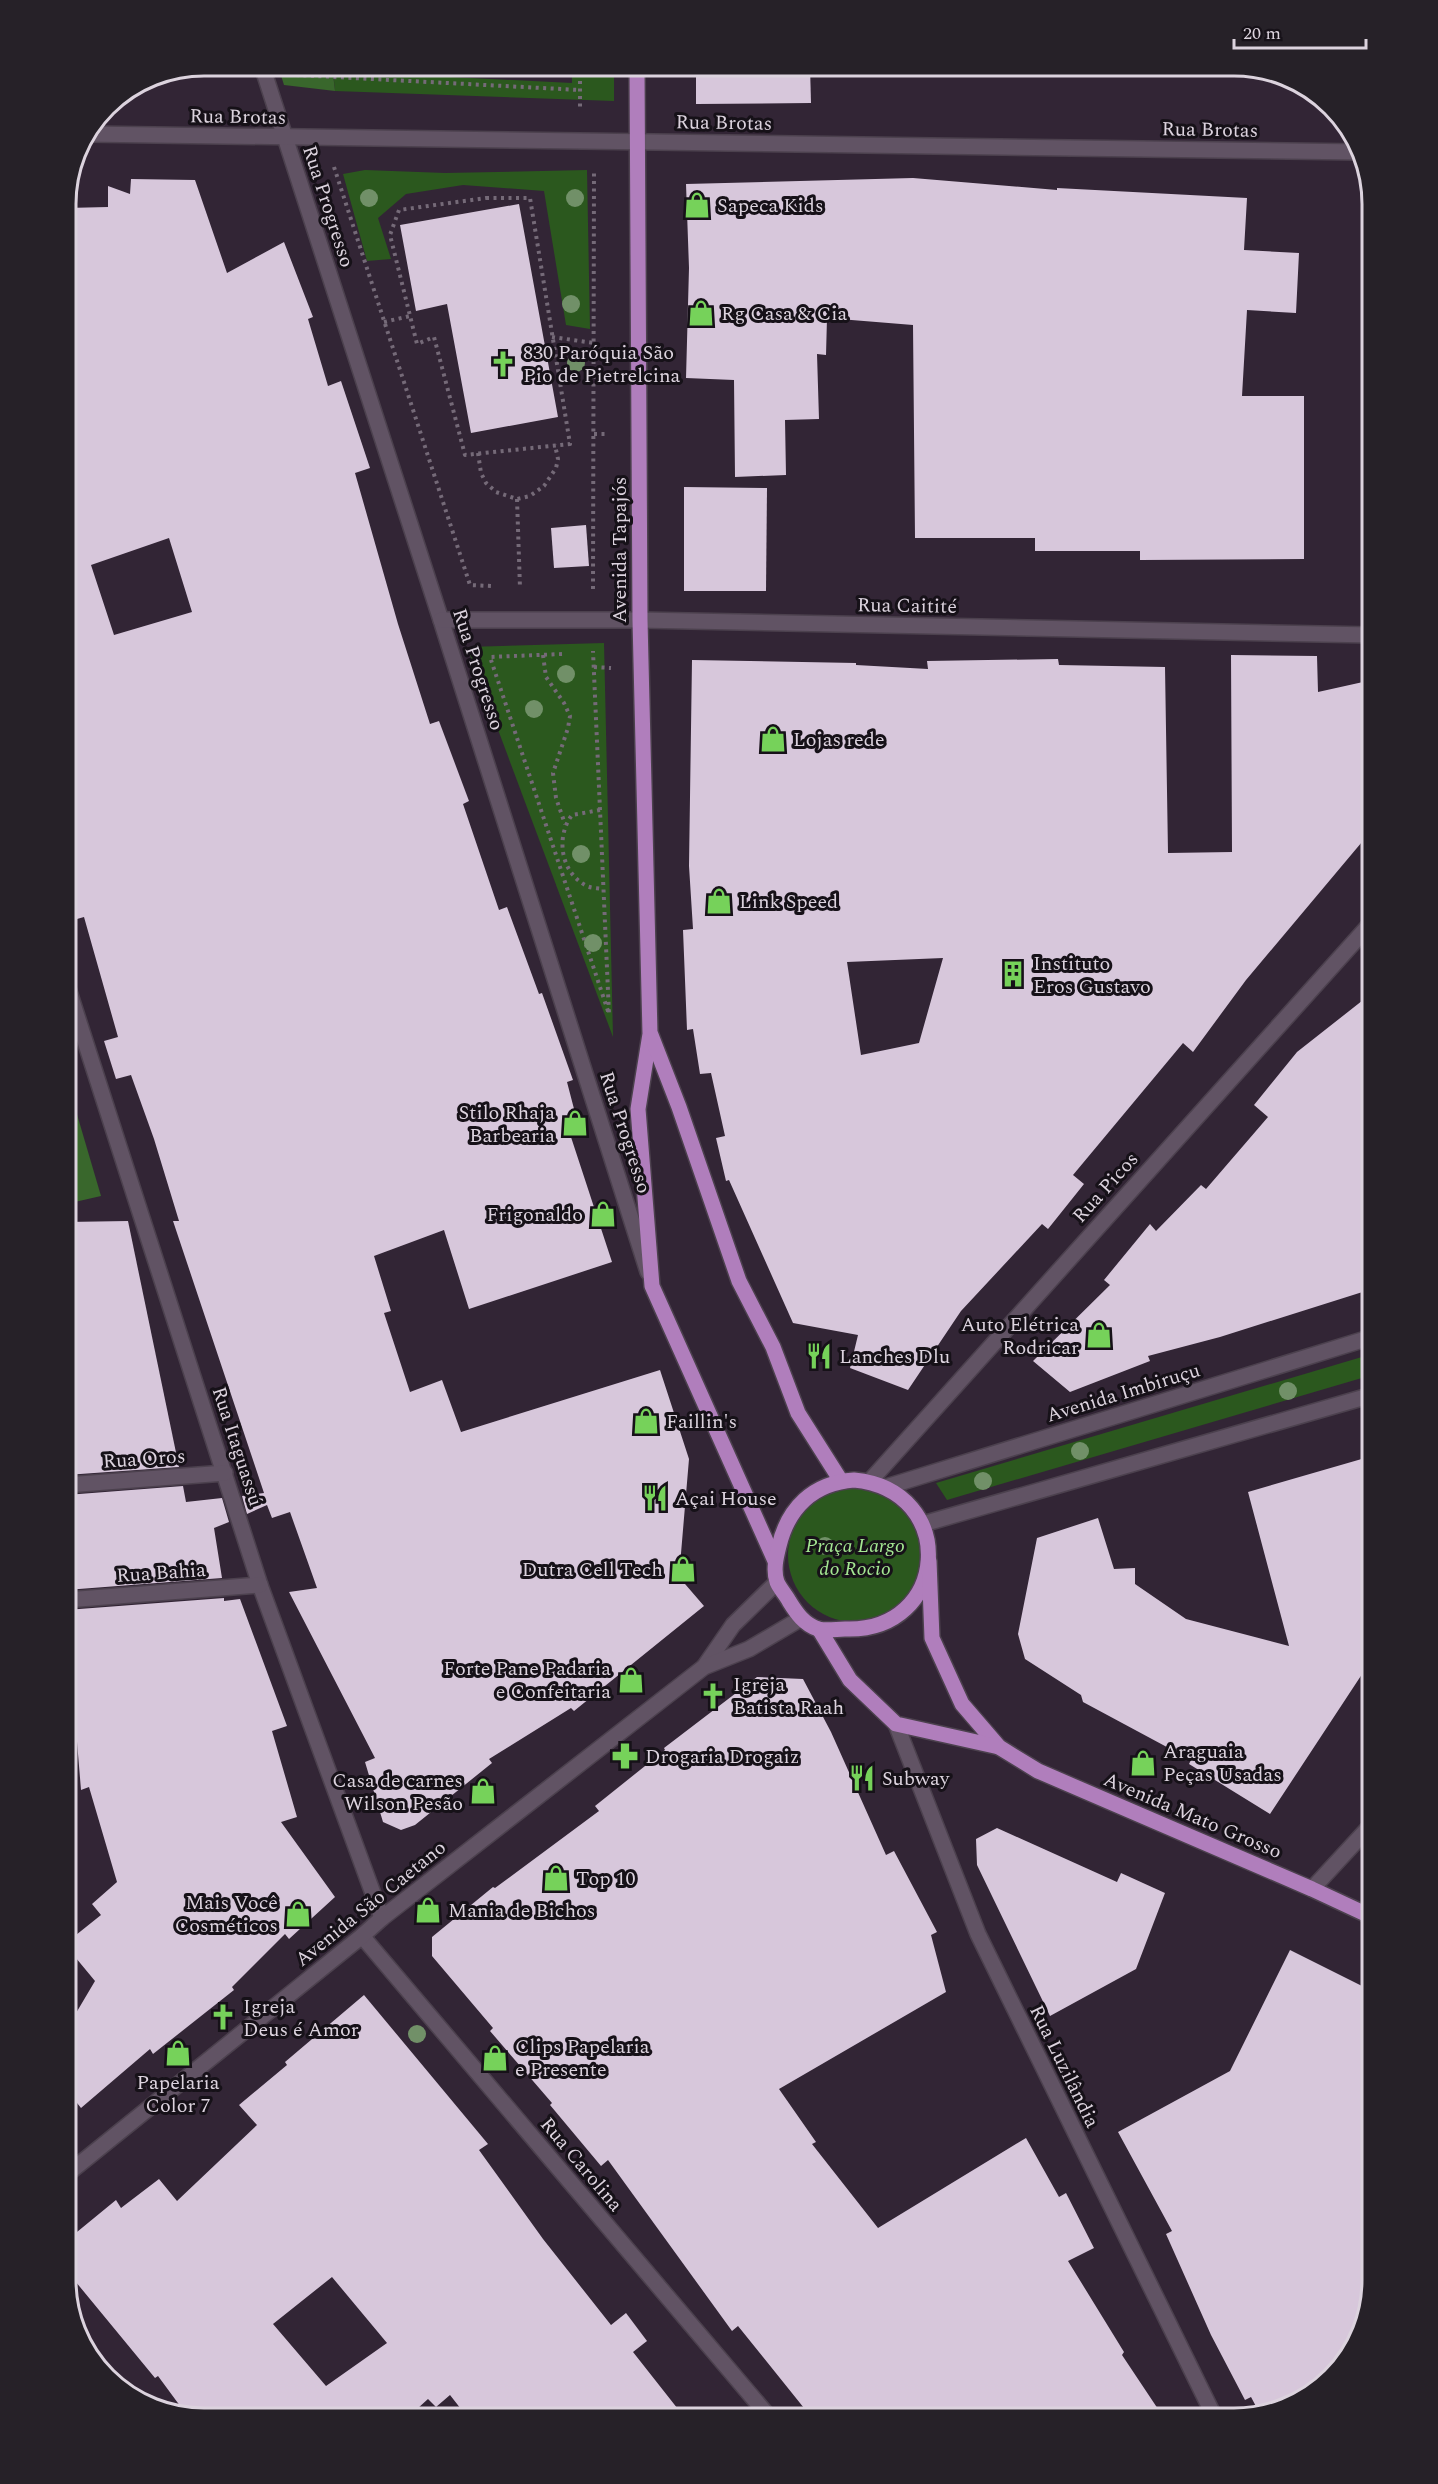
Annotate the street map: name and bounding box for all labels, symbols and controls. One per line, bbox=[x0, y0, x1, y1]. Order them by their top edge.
scale bar bbox=[1234, 12, 1366, 50]
text: 20 m bbox=[1243, 20, 1281, 47]
street label: Rua Brotas bbox=[189, 101, 287, 133]
street label: Rua Brotas bbox=[675, 107, 773, 139]
street label: Rua Brotas bbox=[1161, 114, 1259, 146]
street label: Rua Progresso bbox=[294, 141, 362, 271]
shop icon: Sapeca Kids bbox=[682, 190, 712, 220]
place label: Sapeca Kids bbox=[717, 191, 824, 221]
shop icon: Rg Casa & Cia bbox=[686, 298, 716, 328]
place label: Rg Casa & Cia bbox=[721, 299, 848, 329]
place label: 830 Paróquia São Pio de Pietrelcina bbox=[523, 338, 681, 391]
church icon: 830 Paróquia São Pio de Pietrelcina bbox=[488, 349, 518, 379]
street label: Avenida Tapajós bbox=[605, 477, 635, 623]
street label: Rua Caitité bbox=[857, 590, 957, 622]
street label: Rua Progresso bbox=[444, 604, 512, 734]
shop icon: Lojas rede bbox=[758, 724, 788, 754]
place label: Lojas rede bbox=[793, 725, 885, 755]
shop icon: Link Speed bbox=[704, 886, 734, 916]
place label: Link Speed bbox=[739, 887, 838, 917]
place label: Instituto Eros Gustavo bbox=[1033, 949, 1151, 1002]
building icon: Instituto Eros Gustavo bbox=[998, 959, 1028, 989]
street label: Rua Progresso bbox=[591, 1067, 659, 1197]
place label: Stilo Rhaja Barbearia bbox=[459, 1098, 555, 1151]
shop icon: Stilo Rhaja Barbearia bbox=[560, 1108, 590, 1138]
street label: Rua Picos bbox=[1065, 1145, 1146, 1230]
shop icon: Frigonaldo bbox=[588, 1199, 618, 1229]
place label: Frigonaldo bbox=[487, 1200, 583, 1230]
place label: Auto Elétrica Rodricar bbox=[961, 1310, 1079, 1363]
shop icon: Auto Elétrica Rodricar bbox=[1084, 1320, 1114, 1350]
restaurant icon: Lanches Dlu bbox=[804, 1341, 834, 1371]
place label: Lanches Dlu bbox=[839, 1342, 950, 1372]
street label: Avenida Imbiruçu bbox=[1043, 1355, 1204, 1431]
street label: Rua Itaguassú bbox=[204, 1383, 270, 1510]
shop icon: Faillin's bbox=[631, 1406, 661, 1436]
place label: Faillin's bbox=[666, 1407, 737, 1437]
street label: Rua Oros bbox=[102, 1441, 186, 1477]
restaurant icon: Açai House bbox=[640, 1483, 670, 1513]
place label: Açai House bbox=[675, 1484, 777, 1514]
park label: Praça Largo do Rocio bbox=[805, 1531, 905, 1584]
shop icon: Dutra Cell Tech bbox=[668, 1554, 698, 1584]
street label: Rua Bahia bbox=[115, 1555, 207, 1591]
place label: Dutra Cell Tech bbox=[522, 1555, 663, 1585]
place label: Forte Pane Padaria e Confeitaria bbox=[443, 1654, 611, 1707]
shop icon: Forte Pane Padaria e Confeitaria bbox=[616, 1665, 646, 1695]
place label: Igreja Batista Raah bbox=[733, 1670, 844, 1723]
church icon: Igreja Batista Raah bbox=[698, 1681, 728, 1711]
place label: Araguaia Peças Usadas bbox=[1163, 1737, 1282, 1790]
pharmacy icon: Drogaria Drogaiz bbox=[610, 1741, 640, 1771]
place label: Drogaria Drogaiz bbox=[645, 1742, 799, 1772]
shop icon: Araguaia Peças Usadas bbox=[1128, 1748, 1158, 1778]
restaurant icon: Subway bbox=[847, 1763, 877, 1793]
place label: Subway bbox=[882, 1764, 951, 1794]
street label: Avenida Mato Grosso bbox=[1099, 1765, 1286, 1867]
place label: Casa de carnes Wilson Pesão bbox=[332, 1766, 463, 1819]
shop icon: Casa de carnes Wilson Pesão bbox=[468, 1776, 498, 1806]
street label: Avenida São Caetano bbox=[288, 1833, 453, 1974]
shop icon: Top 10 bbox=[541, 1863, 571, 1893]
place label: Top 10 bbox=[576, 1864, 636, 1894]
place label: Mais Você Cosméticos bbox=[175, 1888, 278, 1941]
shop icon: Mania de Bichos bbox=[413, 1895, 443, 1925]
place label: Mania de Bichos bbox=[448, 1896, 595, 1926]
shop icon: Mais Você Cosméticos bbox=[283, 1899, 313, 1929]
place label: Igreja Deus é Amor bbox=[243, 1992, 359, 2045]
street label: Rua Luzilândia bbox=[1021, 2000, 1107, 2133]
church icon: Igreja Deus é Amor bbox=[208, 2002, 238, 2032]
place label: Clips Papelaria e Presente bbox=[515, 2032, 650, 2085]
shop icon: Papelaria Color 7 bbox=[163, 2038, 193, 2068]
shop icon: Clips Papelaria e Presente bbox=[480, 2043, 510, 2073]
place label: Papelaria Color 7 bbox=[137, 2068, 220, 2121]
street label: Rua Carolina bbox=[533, 2111, 630, 2219]

